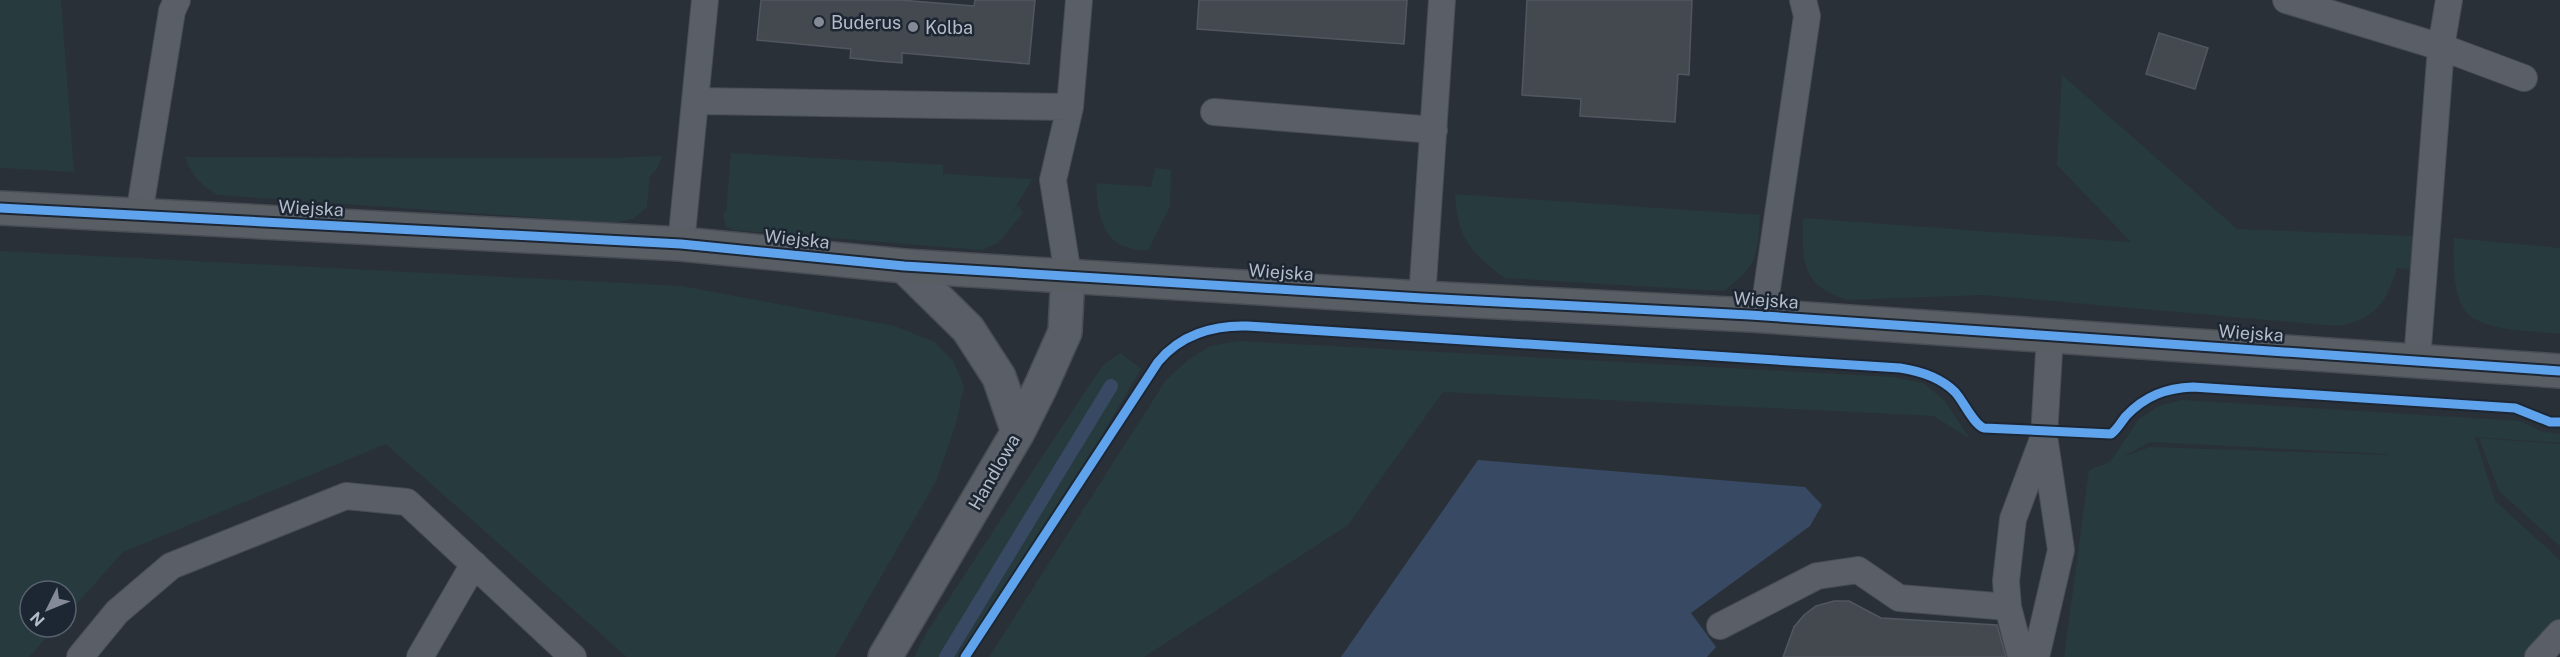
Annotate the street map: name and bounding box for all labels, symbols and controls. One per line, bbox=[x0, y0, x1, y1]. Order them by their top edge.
place label: Buderus bbox=[831, 12, 901, 33]
marker: Buderus bbox=[812, 15, 826, 29]
place label: Kolba bbox=[925, 17, 973, 38]
marker: Kolba bbox=[906, 20, 920, 34]
street label: Wiejska bbox=[278, 196, 344, 220]
street label: Wiejska bbox=[763, 225, 831, 253]
street label: Wiejska bbox=[1248, 259, 1314, 285]
street label: Wiejska bbox=[1733, 287, 1799, 313]
street label: Wiejska bbox=[2218, 320, 2284, 346]
street label: Handlowa bbox=[964, 430, 1024, 514]
north arrow bbox=[18, 579, 78, 639]
text: N bbox=[26, 608, 49, 630]

